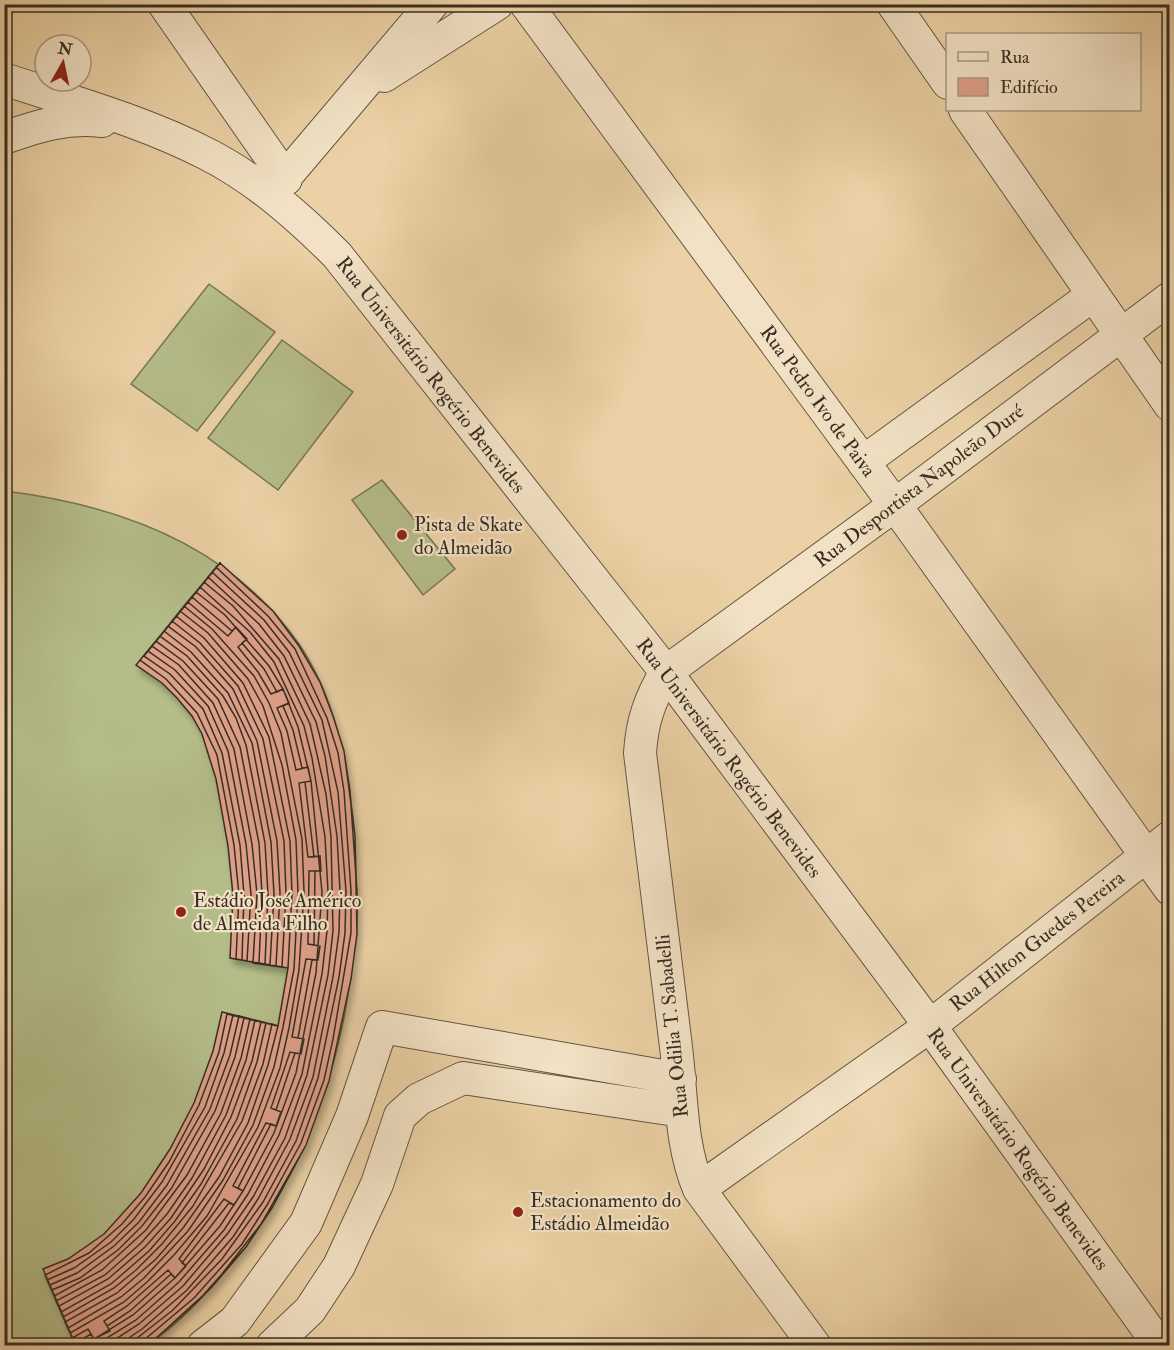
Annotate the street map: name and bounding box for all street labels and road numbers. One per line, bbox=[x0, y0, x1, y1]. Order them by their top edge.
street label: Rua Universitário Rogério Benevides bbox=[331, 252, 531, 499]
street label: Rua Pedro Ivo de Paiva bbox=[755, 320, 882, 482]
street label: Rua Desportista Napoleão Duré bbox=[809, 399, 1030, 574]
street label: Rua Universitário Rogério Benevides bbox=[631, 633, 827, 883]
street label: Rua Hilton Guedes Pereira bbox=[945, 864, 1130, 1017]
street label: Rua Odilia T. Sabadelli bbox=[650, 933, 694, 1119]
street label: Rua Universitário Rogério Benevides bbox=[922, 1023, 1115, 1275]

